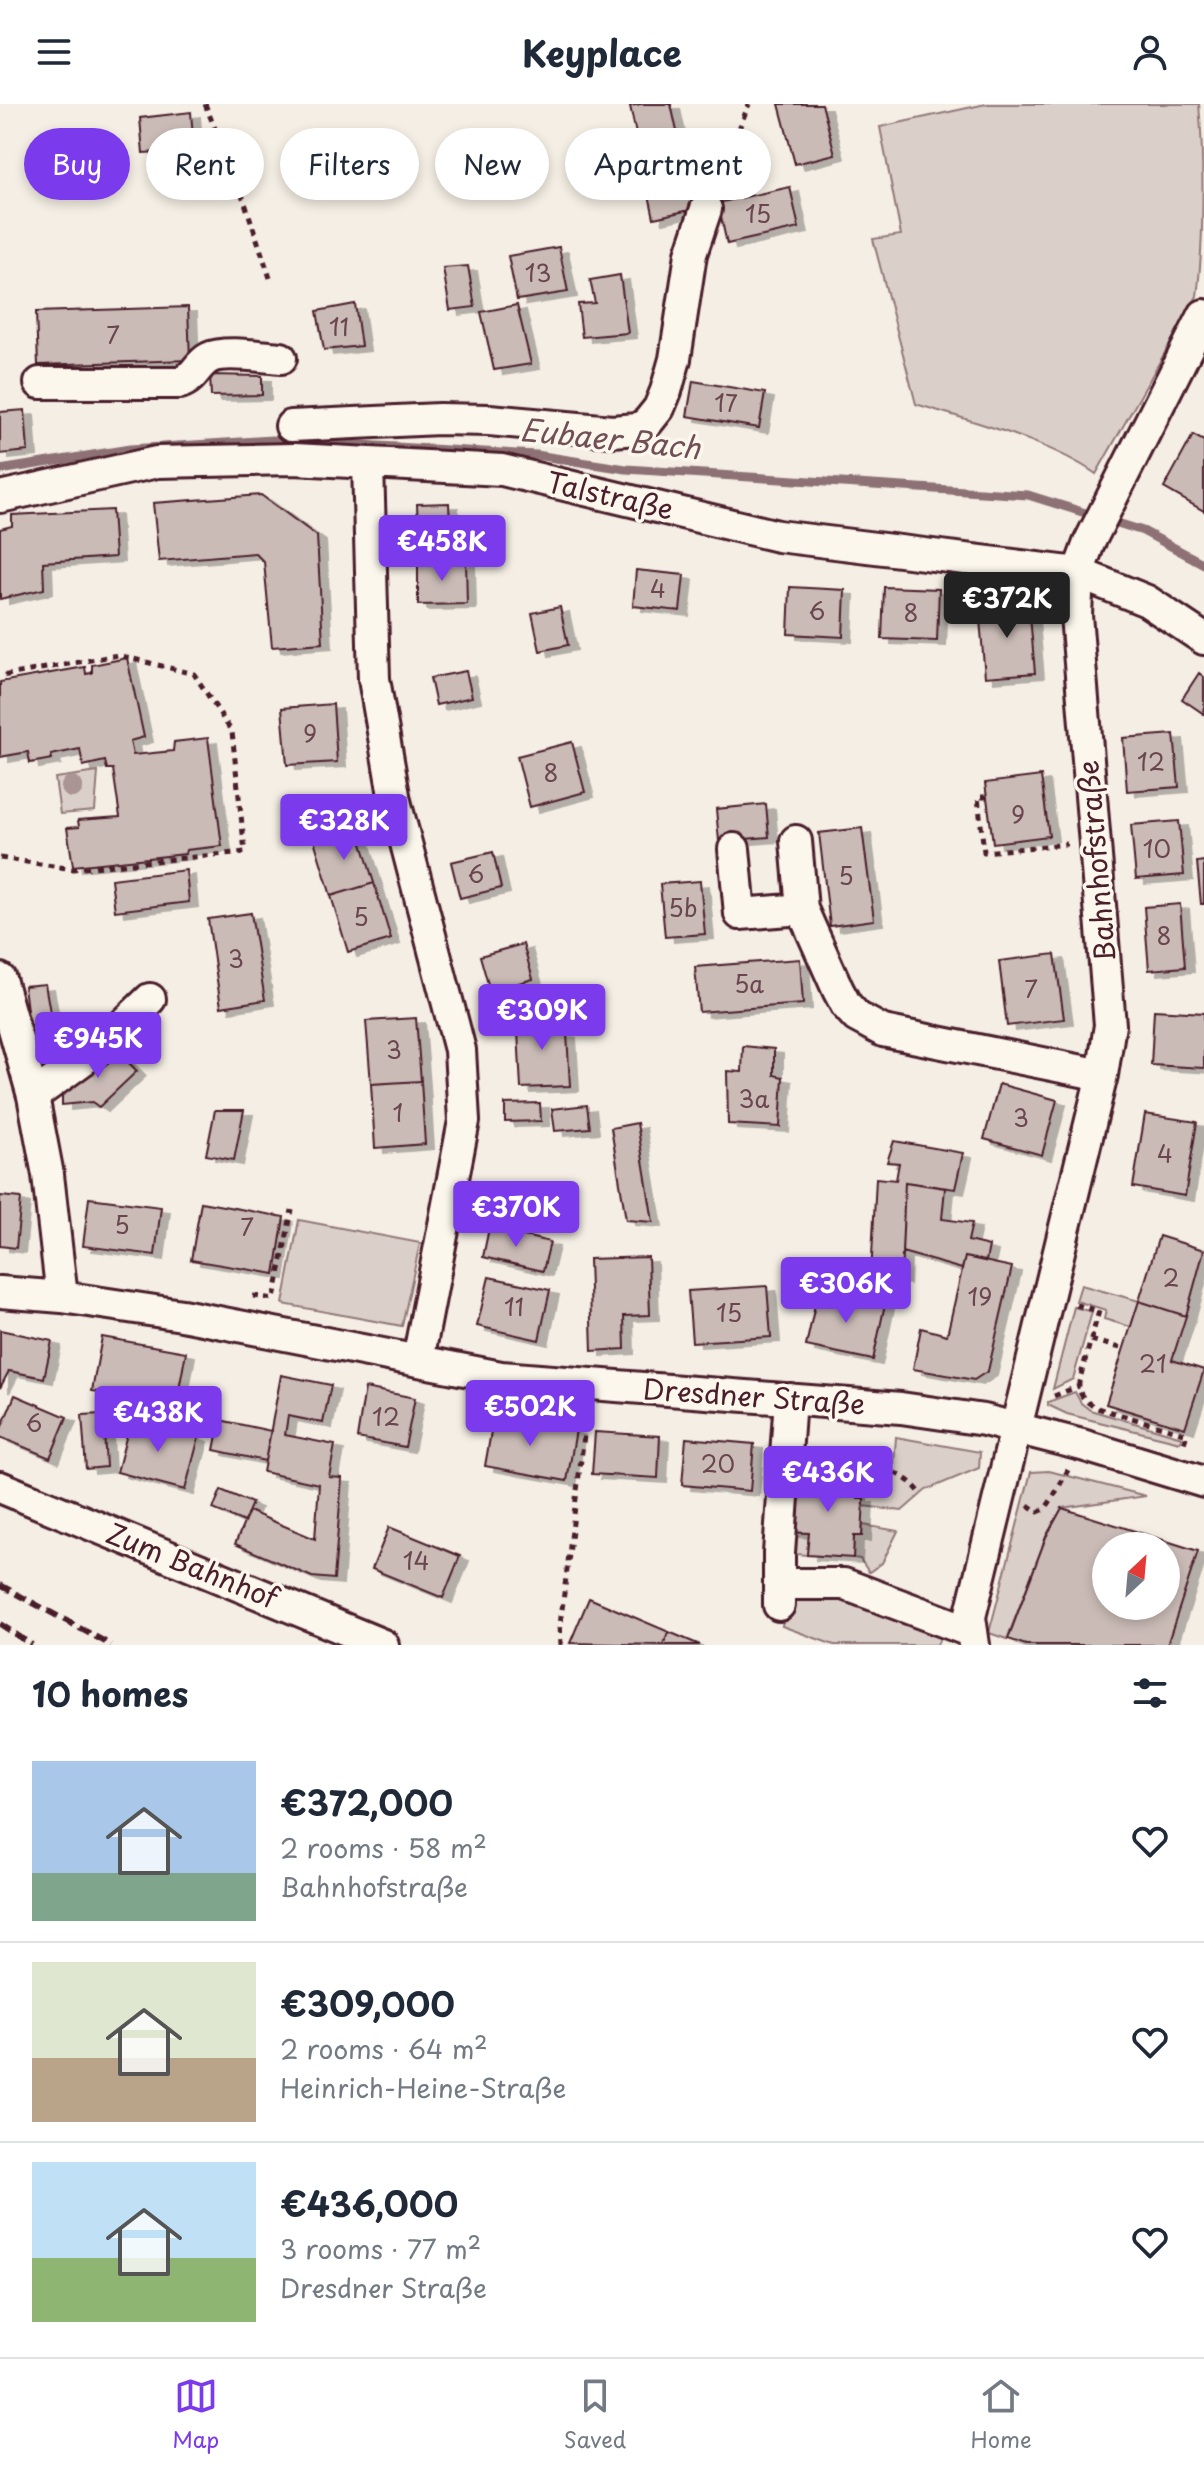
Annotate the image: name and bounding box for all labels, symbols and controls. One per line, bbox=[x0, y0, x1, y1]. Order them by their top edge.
text: Keyplace bbox=[522, 25, 682, 79]
icon: menu bbox=[32, 30, 76, 74]
icon: person bbox=[1128, 30, 1172, 74]
chip: Buy bbox=[24, 128, 130, 200]
chip: Rent bbox=[146, 128, 264, 200]
chip: Filters bbox=[280, 128, 419, 200]
chip: New bbox=[435, 128, 549, 200]
chip: Apartment bbox=[565, 128, 771, 200]
house number: 15 bbox=[745, 195, 771, 231]
house number: 13 bbox=[525, 254, 551, 290]
house number: 11 bbox=[329, 308, 349, 344]
house number: 7 bbox=[106, 316, 120, 352]
house number: 17 bbox=[714, 384, 738, 420]
water label: Eubaer Bach bbox=[518, 406, 703, 469]
street label: Talstraße bbox=[543, 459, 678, 530]
pin: €458K bbox=[386, 515, 498, 583]
text: €458K bbox=[397, 521, 487, 560]
house number: 4 bbox=[650, 570, 666, 606]
pin: €372K bbox=[951, 572, 1063, 640]
text: €372K bbox=[962, 578, 1052, 617]
house number: 6 bbox=[809, 592, 825, 628]
house number: 8 bbox=[904, 594, 919, 630]
house number: 9 bbox=[303, 715, 317, 751]
house number: 12 bbox=[1137, 743, 1165, 779]
house number: 8 bbox=[544, 754, 559, 790]
street label: Bahnhofstraße bbox=[1065, 758, 1126, 964]
pin: €328K bbox=[288, 794, 400, 862]
house number: 9 bbox=[1011, 796, 1025, 832]
text: €328K bbox=[298, 800, 390, 839]
house number: 10 bbox=[1143, 830, 1171, 866]
house number: 6 bbox=[468, 855, 484, 891]
house number: 5 bbox=[838, 857, 854, 893]
house number: 5b bbox=[668, 889, 698, 925]
house number: 5 bbox=[353, 898, 369, 934]
house number: 8 bbox=[1157, 917, 1172, 953]
house number: 3 bbox=[228, 940, 244, 976]
house number: 5a bbox=[734, 965, 764, 1001]
house number: 7 bbox=[1024, 970, 1038, 1006]
pin: €309K bbox=[486, 984, 598, 1052]
text: €309K bbox=[496, 990, 588, 1029]
pin: €945K bbox=[42, 1012, 154, 1080]
text: €945K bbox=[53, 1018, 143, 1057]
house number: 3 bbox=[386, 1031, 402, 1067]
house number: 3a bbox=[739, 1080, 769, 1116]
house number: 1 bbox=[393, 1094, 403, 1130]
house number: 3 bbox=[1013, 1099, 1029, 1135]
house number: 4 bbox=[1157, 1135, 1173, 1171]
pin: €370K bbox=[460, 1181, 572, 1249]
text: €370K bbox=[471, 1187, 561, 1226]
house number: 5 bbox=[114, 1206, 130, 1242]
house number: 7 bbox=[240, 1208, 254, 1244]
pin: €306K bbox=[790, 1257, 902, 1325]
house number: 2 bbox=[1163, 1259, 1180, 1295]
text: €306K bbox=[799, 1263, 893, 1302]
house number: 19 bbox=[968, 1278, 992, 1314]
house number: 11 bbox=[504, 1288, 524, 1324]
house number: 15 bbox=[716, 1294, 742, 1330]
house number: 21 bbox=[1139, 1345, 1167, 1381]
street label: Dresdner Straße bbox=[642, 1366, 867, 1425]
pin: €502K bbox=[474, 1380, 586, 1448]
pin: €438K bbox=[102, 1386, 214, 1454]
text: €502K bbox=[484, 1386, 576, 1425]
text: €438K bbox=[113, 1392, 203, 1431]
house number: 12 bbox=[372, 1398, 400, 1434]
house number: 6 bbox=[26, 1404, 42, 1440]
house number: 20 bbox=[701, 1445, 735, 1481]
pin: €436K bbox=[772, 1446, 884, 1514]
text: €436K bbox=[782, 1452, 874, 1491]
street label: Zum Bahnhof bbox=[100, 1511, 287, 1619]
north arrow bbox=[1092, 1532, 1180, 1620]
map controls bbox=[1092, 1532, 1180, 1620]
house number: 14 bbox=[403, 1542, 429, 1578]
text: 10 homes bbox=[32, 1667, 188, 1719]
icon: filters bbox=[1128, 1671, 1172, 1715]
text: €372,000 bbox=[280, 1776, 453, 1828]
icon: home bbox=[96, 1793, 192, 1889]
icon: heart bbox=[1128, 1819, 1172, 1863]
text: 2 rooms · 58 m² bbox=[280, 1828, 487, 1867]
text: Bahnhofstraße bbox=[280, 1867, 468, 1906]
text: €309,000 bbox=[280, 1977, 455, 2029]
icon: home bbox=[96, 1994, 192, 2090]
icon: heart bbox=[1128, 2020, 1172, 2064]
text: 2 rooms · 64 m² bbox=[280, 2029, 488, 2068]
text: Heinrich-Heine-Straße bbox=[280, 2068, 566, 2107]
text: €436,000 bbox=[280, 2177, 458, 2229]
icon: home bbox=[96, 2194, 192, 2290]
icon: heart bbox=[1128, 2220, 1172, 2264]
text: 3 rooms · 77 m² bbox=[280, 2229, 481, 2268]
text: Dresdner Straße bbox=[280, 2268, 487, 2307]
tab: Map bbox=[172, 2374, 219, 2455]
tab: Saved bbox=[564, 2374, 626, 2455]
tab: Home bbox=[971, 2374, 1032, 2455]

